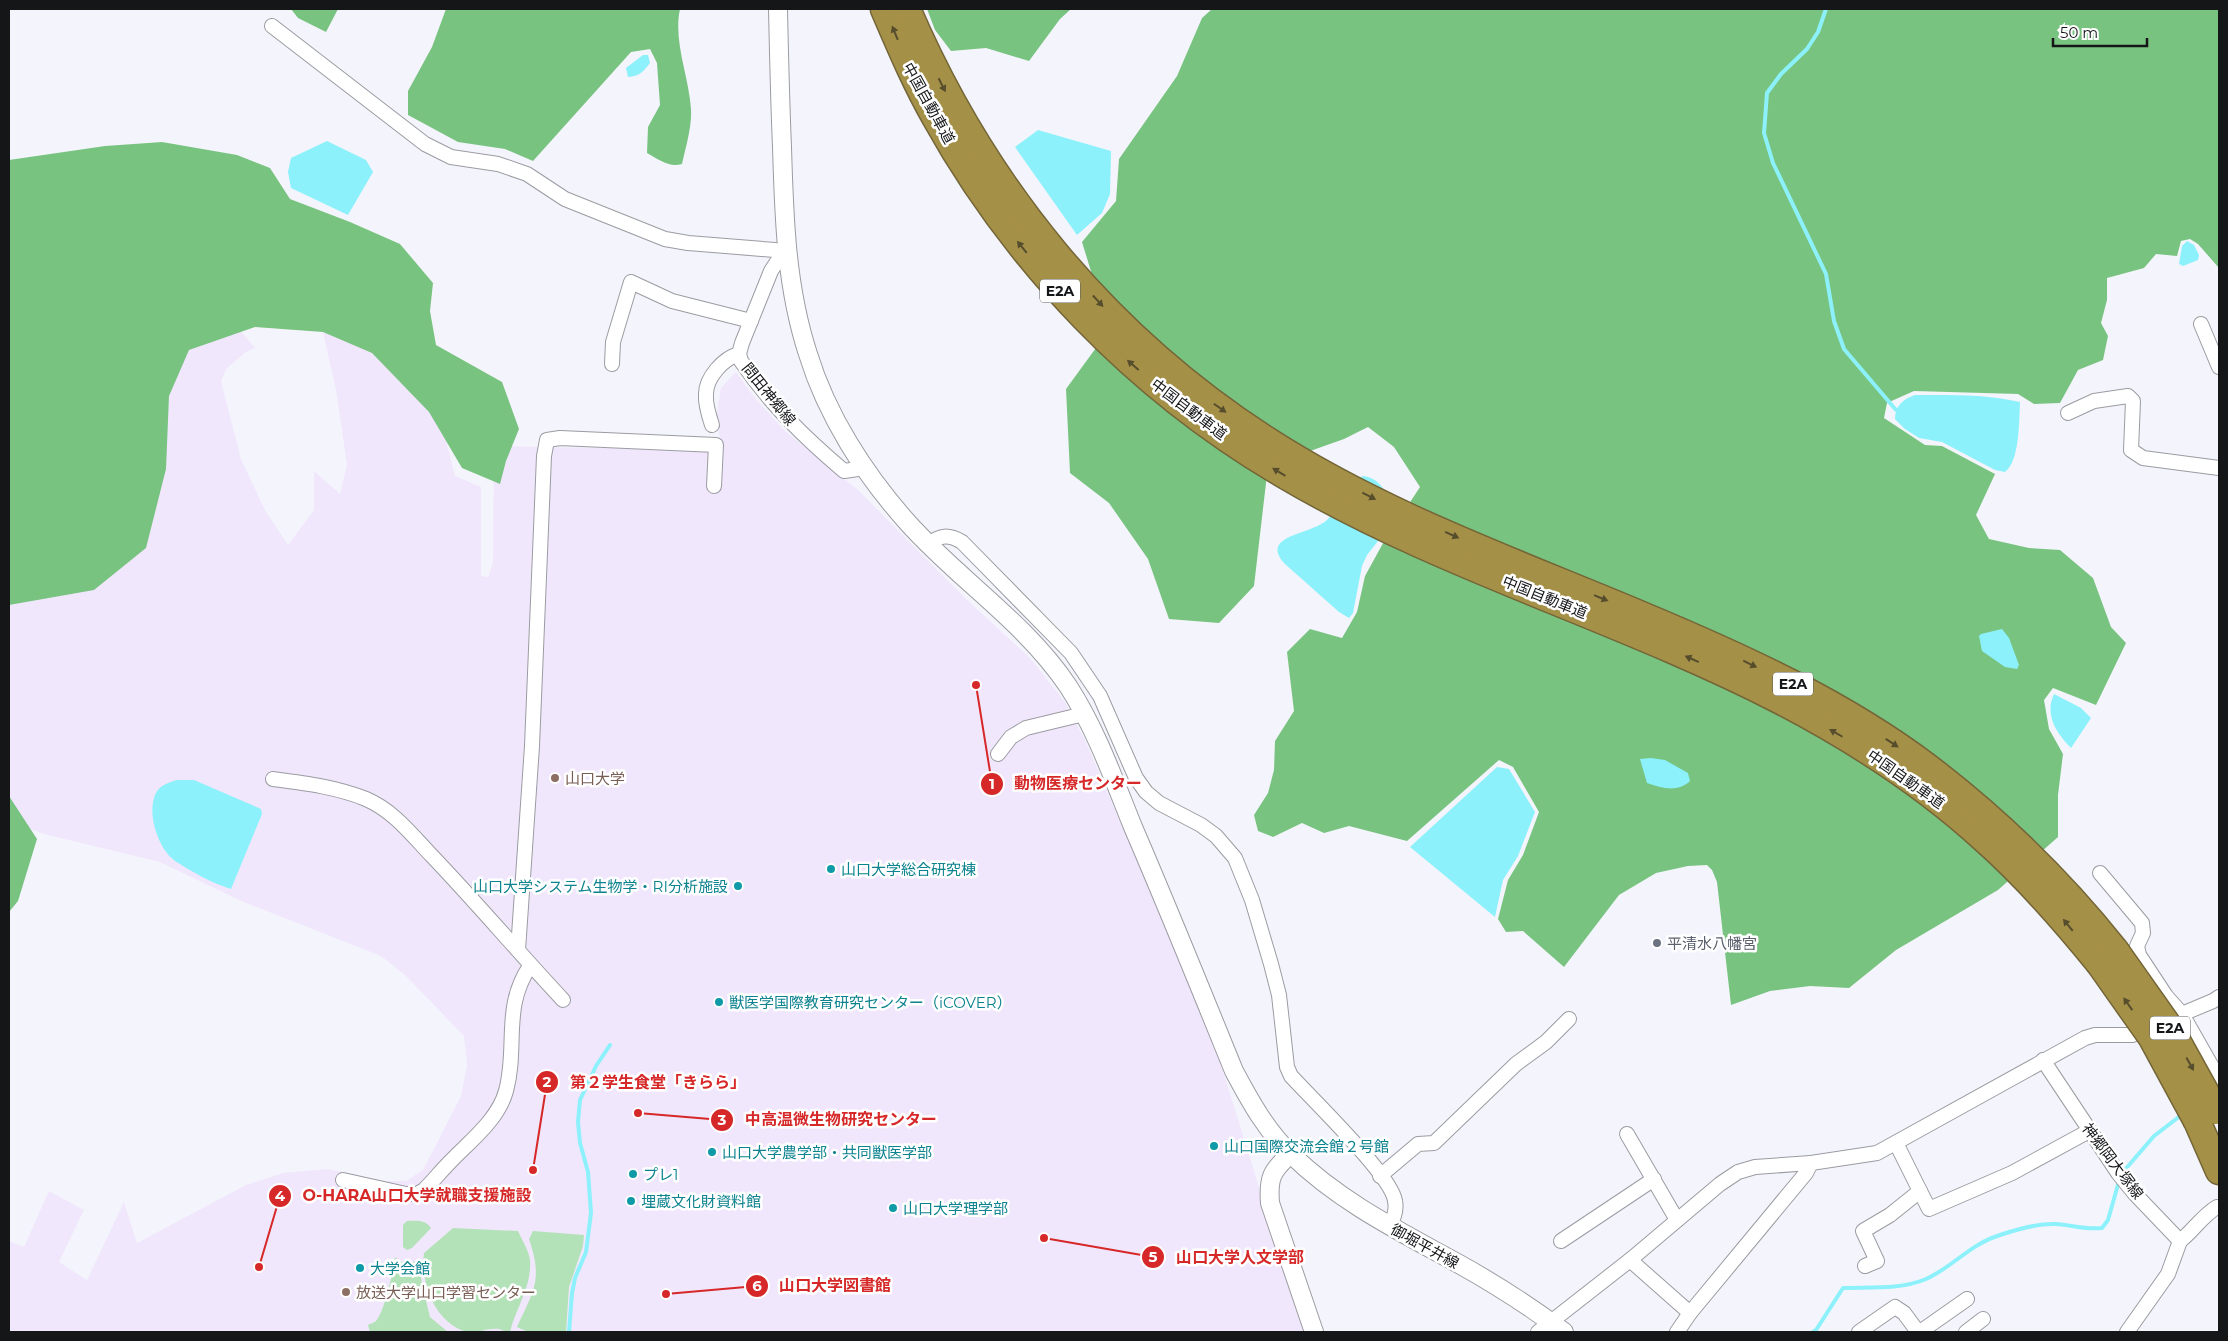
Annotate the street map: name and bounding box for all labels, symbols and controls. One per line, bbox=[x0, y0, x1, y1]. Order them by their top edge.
scale bar bbox=[2053, 15, 2147, 47]
text: 50 m bbox=[2060, 23, 2098, 42]
one-way arrow bbox=[890, 26, 898, 40]
street label: 中国自動車道 bbox=[899, 59, 959, 147]
one-way arrow bbox=[938, 78, 946, 92]
one-way arrow bbox=[1017, 241, 1028, 254]
road number: E2A bbox=[1040, 280, 1080, 302]
one-way arrow bbox=[1092, 295, 1104, 307]
street label: 問田神郷線 bbox=[738, 359, 800, 429]
one-way arrow bbox=[1127, 360, 1140, 371]
street label: 中国自動車道 bbox=[1147, 374, 1231, 444]
one-way arrow bbox=[1213, 403, 1227, 413]
one-way arrow bbox=[1272, 467, 1285, 476]
one-way arrow bbox=[1361, 492, 1376, 500]
one-way arrow bbox=[1445, 531, 1459, 539]
street label: 中国自動車道 bbox=[1500, 571, 1590, 623]
one-way arrow bbox=[1594, 595, 1609, 603]
one-way arrow bbox=[1685, 654, 1699, 662]
one-way arrow bbox=[1743, 660, 1757, 668]
road number: E2A bbox=[1773, 672, 1813, 696]
one-way arrow bbox=[1830, 728, 1843, 737]
one-way arrow bbox=[1885, 739, 1898, 748]
street label: 中国自動車道 bbox=[1864, 745, 1948, 813]
callout: 動物医療センター bbox=[979, 768, 1152, 799]
place label: 山口大学 bbox=[565, 769, 625, 788]
marker: 山口大学 bbox=[549, 772, 561, 784]
text: 1 bbox=[989, 774, 995, 793]
text: 動物医療センター bbox=[1014, 774, 1142, 793]
place label: 山口大学総合研究棟 bbox=[841, 860, 976, 879]
marker: 山口大学総合研究棟 bbox=[825, 863, 837, 875]
place label: 山口大学システム生物学・RI分析施設 bbox=[473, 877, 728, 896]
marker: 山口大学システム生物学・RI分析施設 bbox=[732, 880, 744, 892]
one-way arrow bbox=[2062, 919, 2073, 932]
place label: 平清水八幡宮 bbox=[1667, 934, 1757, 953]
marker: 平清水八幡宮 bbox=[1651, 937, 1663, 949]
place label: 獣医学国際教育研究センター（iCOVER） bbox=[729, 993, 1012, 1012]
marker: 獣医学国際教育研究センター（iCOVER） bbox=[713, 996, 725, 1008]
one-way arrow bbox=[2123, 997, 2133, 1011]
road number: E2A bbox=[2150, 1016, 2190, 1040]
one-way arrow bbox=[2186, 1056, 2194, 1071]
callout: 第２学生食堂「きらら」 bbox=[535, 1066, 756, 1097]
text: 2 bbox=[543, 1072, 552, 1091]
text: 第２学生食堂「きらら」 bbox=[570, 1073, 746, 1092]
callout: 中高温微生物研究センター bbox=[710, 1104, 947, 1135]
text: 3 bbox=[717, 1110, 727, 1129]
text: 中高温微生物研究センター bbox=[745, 1110, 937, 1129]
street label: 神郷岡大塚線 bbox=[2078, 1119, 2148, 1203]
place label: 山口国際交流会館２号館 bbox=[1224, 1137, 1389, 1156]
marker: 山口国際交流会館２号館 bbox=[1208, 1140, 1220, 1152]
place label: 山口大学農学部・共同獣医学部 bbox=[722, 1143, 932, 1162]
marker: 山口大学農学部・共同獣医学部 bbox=[706, 1146, 718, 1158]
place label: プレ1 bbox=[643, 1165, 678, 1184]
marker: プレ1 bbox=[627, 1168, 639, 1180]
callout: O-HARA山口大学就職支援施設 bbox=[268, 1180, 542, 1211]
text: 4 bbox=[275, 1186, 286, 1205]
text: O-HARA山口大学就職支援施設 bbox=[303, 1186, 531, 1205]
place label: 埋蔵文化財資料館 bbox=[641, 1192, 761, 1211]
marker: 埋蔵文化財資料館 bbox=[625, 1195, 637, 1207]
place label: 山口大学理学部 bbox=[903, 1199, 1008, 1218]
marker: 山口大学理学部 bbox=[887, 1202, 899, 1214]
street label: 御堀平井線 bbox=[1388, 1220, 1462, 1272]
callout: 山口大学人文学部 bbox=[1141, 1241, 1314, 1272]
text: 5 bbox=[1149, 1247, 1158, 1266]
text: 山口大学人文学部 bbox=[1176, 1248, 1304, 1267]
place label: 大学会館 bbox=[370, 1259, 430, 1278]
marker: 大学会館 bbox=[354, 1262, 366, 1274]
callout: 山口大学図書館 bbox=[744, 1270, 901, 1301]
text: 6 bbox=[752, 1276, 762, 1295]
text: 山口大学図書館 bbox=[779, 1276, 891, 1295]
place label: 放送大学山口学習センター bbox=[356, 1283, 536, 1302]
marker: 放送大学山口学習センター bbox=[340, 1286, 352, 1298]

